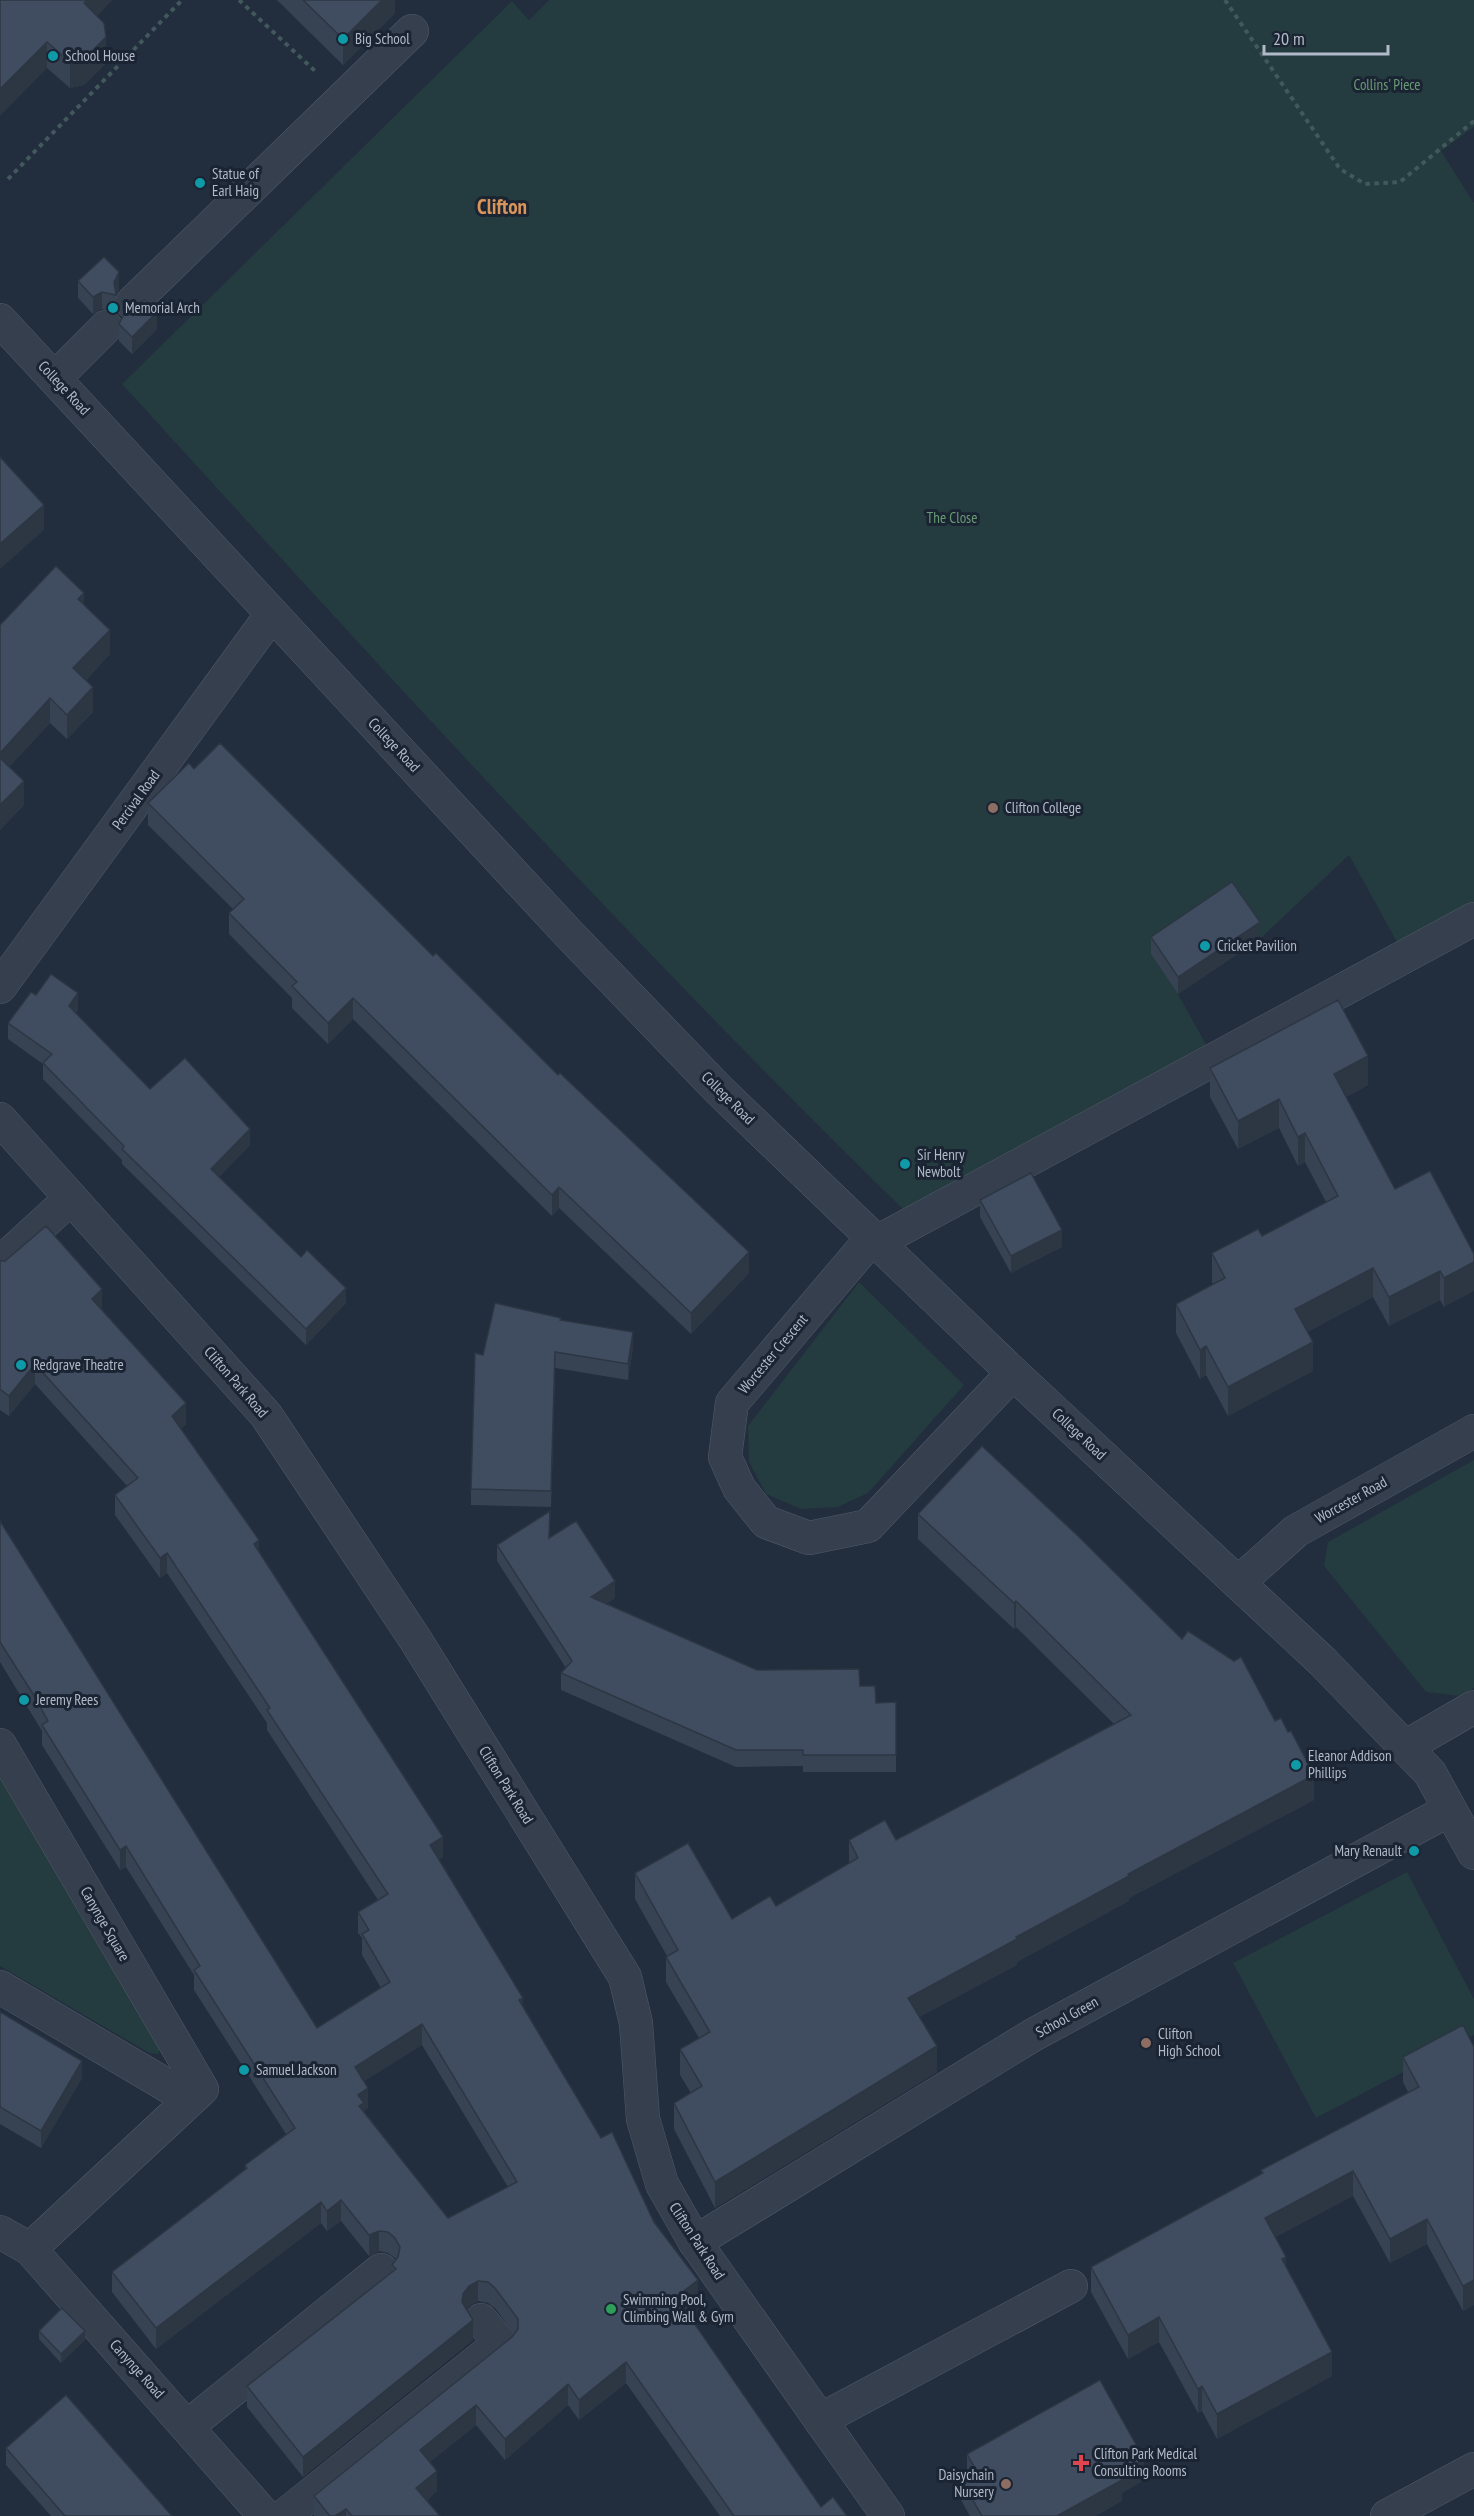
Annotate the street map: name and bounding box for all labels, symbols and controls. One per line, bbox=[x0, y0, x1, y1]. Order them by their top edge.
scale bar bbox=[1264, 18, 1388, 56]
text: 20 m bbox=[1273, 27, 1305, 50]
place label: Big School bbox=[355, 29, 410, 48]
marker: Big School bbox=[336, 32, 350, 46]
place label: School House bbox=[65, 46, 135, 65]
marker: School House bbox=[46, 49, 60, 63]
park label: Collins' Piece bbox=[1353, 75, 1421, 94]
place label: Statue of Earl Haig bbox=[212, 164, 260, 200]
marker: Statue of Earl Haig bbox=[193, 176, 207, 190]
district label: Clifton bbox=[477, 193, 527, 220]
place label: Memorial Arch bbox=[125, 298, 200, 317]
marker: Memorial Arch bbox=[106, 301, 120, 315]
street label: College Road bbox=[34, 357, 94, 419]
park label: The Close bbox=[927, 508, 977, 527]
street label: College Road bbox=[364, 714, 424, 776]
street label: Percival Road bbox=[108, 766, 164, 833]
place label: Clifton College bbox=[1005, 798, 1081, 817]
marker: Clifton College bbox=[986, 801, 1000, 815]
place label: Cricket Pavilion bbox=[1217, 936, 1297, 955]
marker: Cricket Pavilion bbox=[1198, 939, 1212, 953]
street label: College Road bbox=[698, 1067, 759, 1128]
place label: Sir Henry Newbolt bbox=[917, 1145, 965, 1181]
marker: Sir Henry Newbolt bbox=[898, 1157, 912, 1171]
street label: Worcester Crescent bbox=[734, 1310, 811, 1397]
street label: Clifton Park Road bbox=[200, 1342, 272, 1421]
place label: Redgrave Theatre bbox=[33, 1355, 124, 1374]
marker: Redgrave Theatre bbox=[14, 1358, 28, 1372]
street label: College Road bbox=[1048, 1404, 1110, 1464]
street label: Worcester Road bbox=[1311, 1472, 1390, 1527]
place label: Jeremy Rees bbox=[35, 1690, 98, 1709]
marker: Jeremy Rees bbox=[17, 1693, 31, 1707]
street label: Clifton Park Road bbox=[475, 1742, 538, 1827]
place label: Eleanor Addison Phillips bbox=[1308, 1746, 1392, 1782]
marker: Eleanor Addison Phillips bbox=[1289, 1758, 1303, 1772]
place label: Mary Renault bbox=[1334, 1841, 1402, 1860]
marker: Mary Renault bbox=[1407, 1844, 1421, 1858]
street label: Canynge Square bbox=[76, 1883, 134, 1964]
street label: School Green bbox=[1032, 1992, 1101, 2041]
place label: Clifton High School bbox=[1158, 2024, 1221, 2060]
marker: Clifton High School bbox=[1139, 2036, 1153, 2050]
place label: Samuel Jackson bbox=[256, 2060, 336, 2079]
marker: Samuel Jackson bbox=[237, 2063, 251, 2077]
street label: Clifton Park Road bbox=[665, 2199, 729, 2283]
place label: Swimming Pool, Climbing Wall & Gym bbox=[623, 2290, 734, 2326]
marker: Swimming Pool, Climbing Wall & Gym bbox=[604, 2302, 618, 2316]
street label: Canynge Road bbox=[106, 2335, 169, 2402]
place label: Clifton Park Medical Consulting Rooms bbox=[1094, 2444, 1197, 2480]
marker: Clifton Park Medical Consulting Rooms bbox=[1072, 2454, 1090, 2472]
place label: Daisychain Nursery bbox=[938, 2465, 994, 2501]
marker: Daisychain Nursery bbox=[999, 2477, 1013, 2491]

